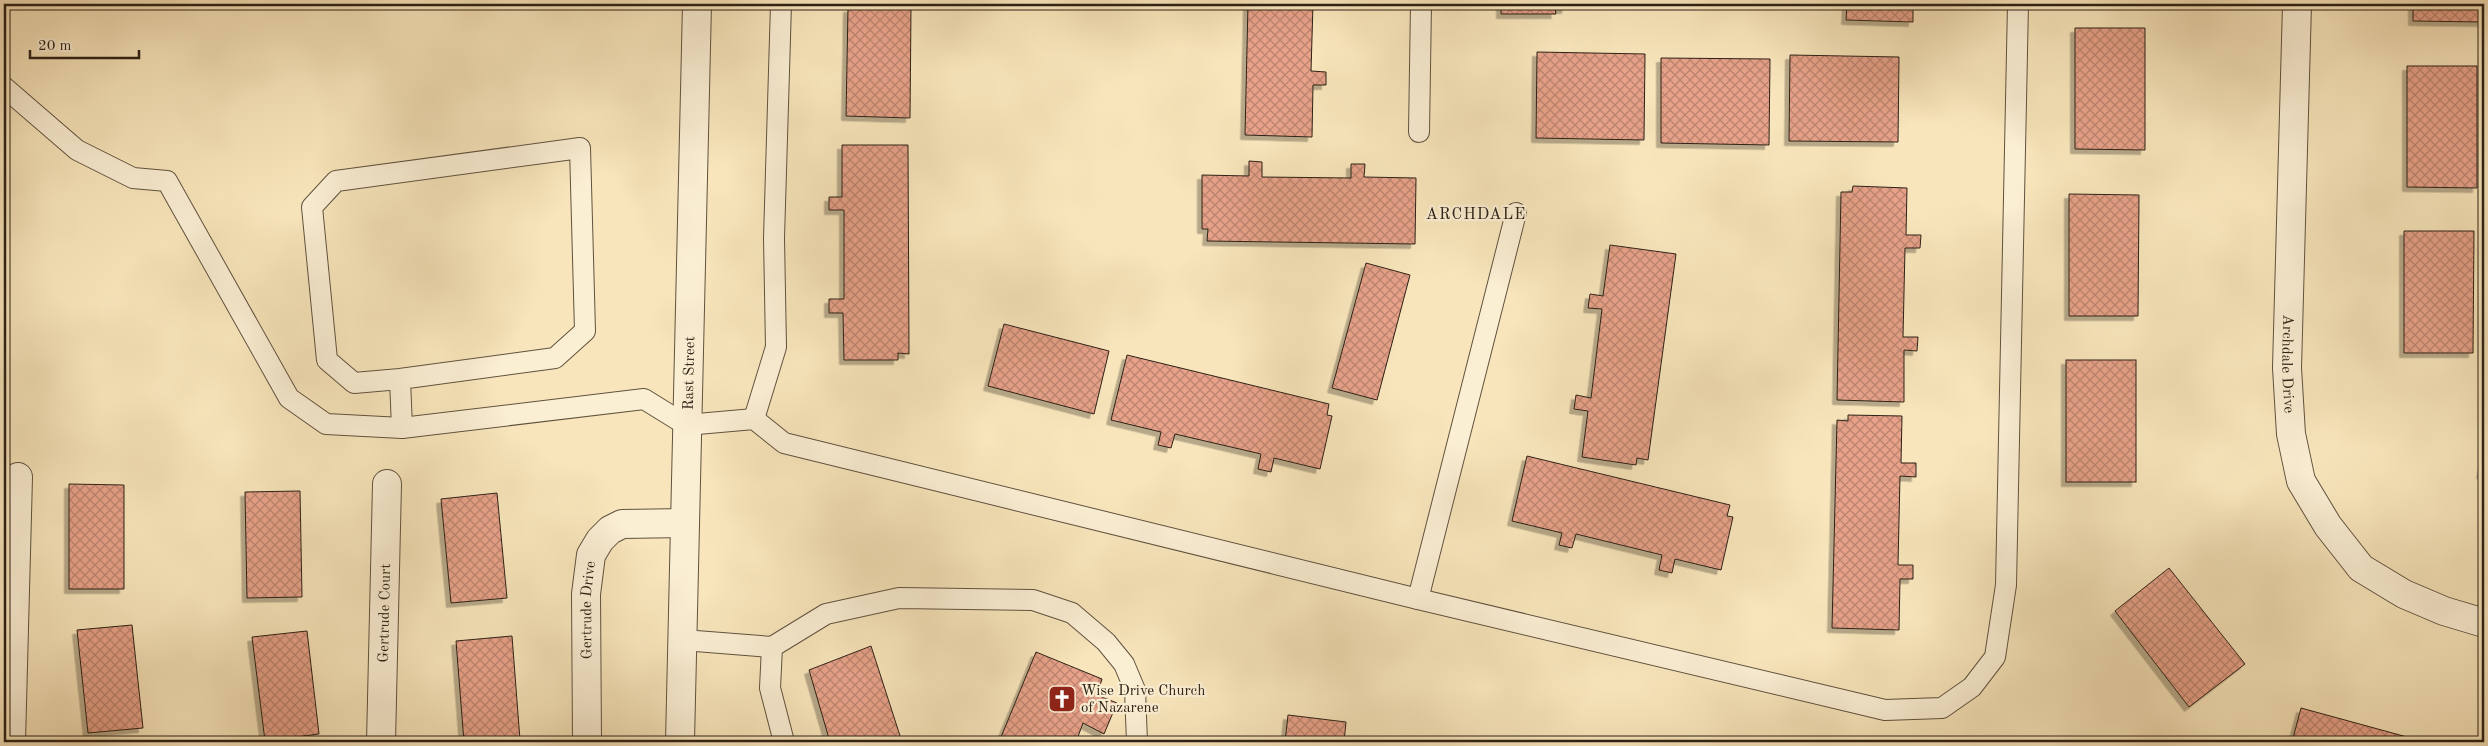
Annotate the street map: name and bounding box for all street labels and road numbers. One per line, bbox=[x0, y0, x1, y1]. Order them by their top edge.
street label: Archdale Drive bbox=[2278, 314, 2296, 414]
street label: Rast Street bbox=[682, 336, 698, 410]
street label: Gertrude Drive bbox=[580, 560, 599, 659]
street label: Gertrude Court bbox=[377, 563, 394, 663]

